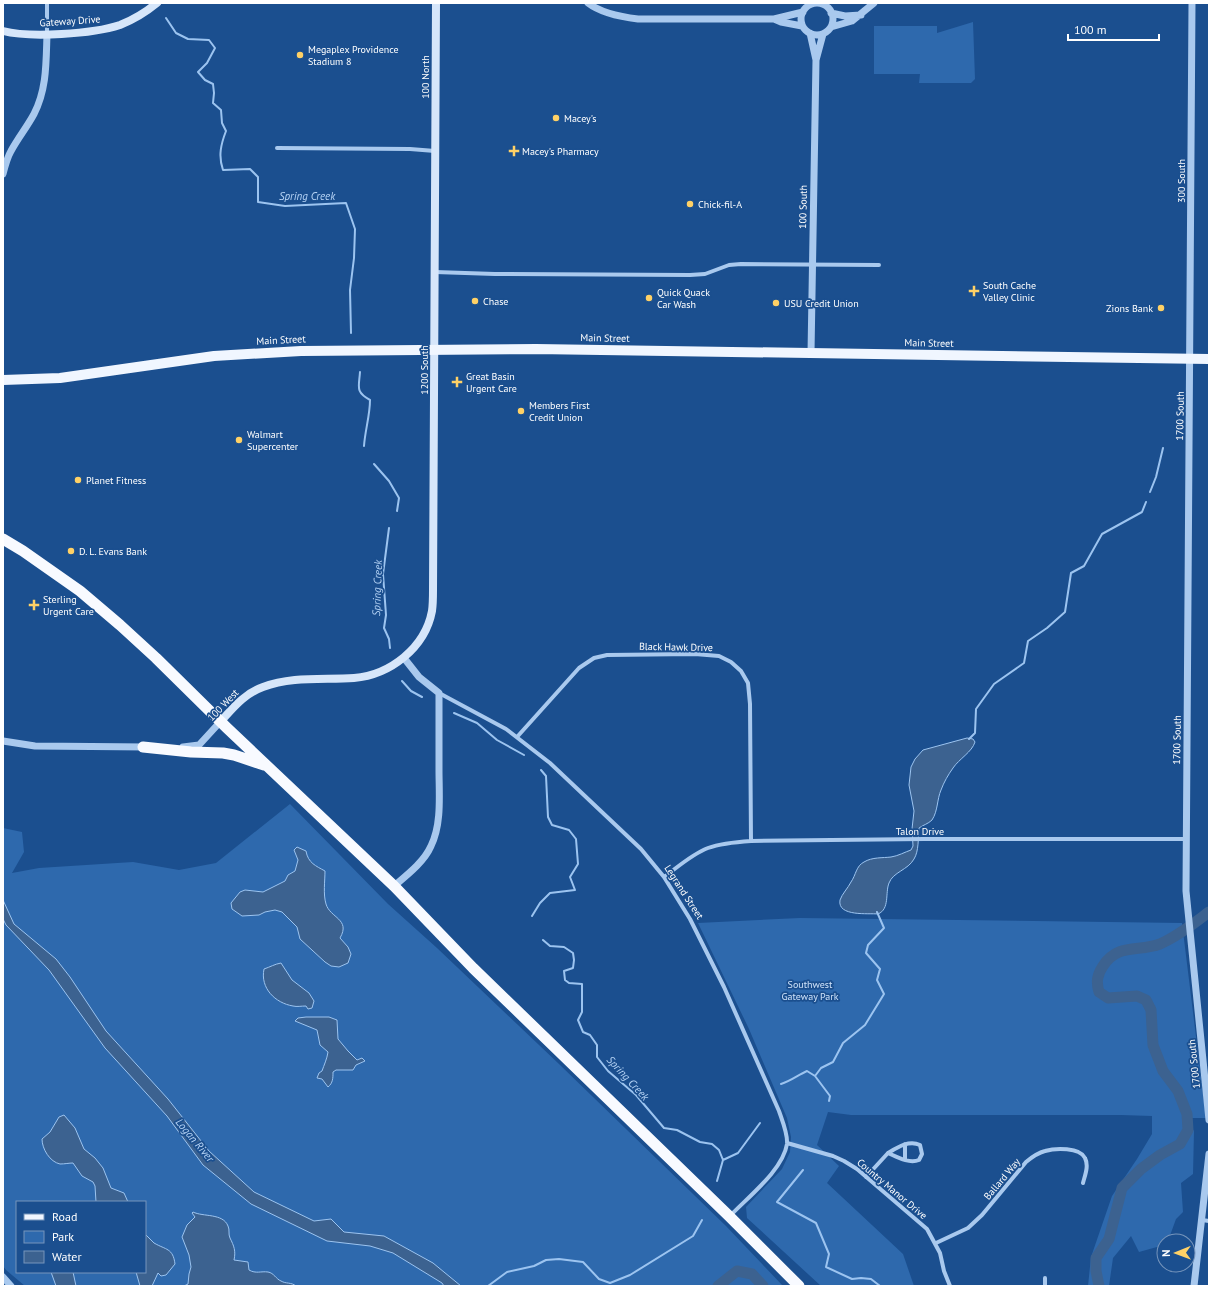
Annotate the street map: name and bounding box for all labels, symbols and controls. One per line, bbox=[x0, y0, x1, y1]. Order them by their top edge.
street label: Gateway Drive bbox=[39, 12, 101, 30]
scale bar bbox=[1068, 16, 1159, 42]
text: 100 m bbox=[1074, 22, 1107, 37]
place label: Megaplex Providence Stadium 8 bbox=[308, 43, 399, 68]
marker: Megaplex Providence Stadium 8 bbox=[295, 50, 305, 60]
street label: 100 North bbox=[419, 55, 432, 99]
place label: Macey's bbox=[564, 112, 596, 125]
marker: Macey's bbox=[551, 113, 561, 123]
place label: Macey's Pharmacy bbox=[522, 145, 599, 158]
marker: Macey's Pharmacy bbox=[509, 146, 519, 156]
street label: 300 South bbox=[1175, 159, 1188, 203]
street label: 100 South bbox=[796, 185, 810, 229]
water label: Spring Creek bbox=[279, 189, 336, 203]
place label: Chick-fil-A bbox=[698, 198, 742, 211]
marker: Chick-fil-A bbox=[685, 199, 695, 209]
place label: South Cache Valley Clinic bbox=[982, 279, 1036, 304]
marker: South Cache Valley Clinic bbox=[968, 285, 980, 297]
place label: Quick Quack Car Wash bbox=[657, 286, 710, 311]
marker: Quick Quack Car Wash bbox=[644, 293, 654, 303]
place label: Chase bbox=[483, 295, 508, 308]
marker: Chase bbox=[470, 296, 480, 306]
place label: USU Credit Union bbox=[784, 297, 859, 310]
marker: USU Credit Union bbox=[771, 298, 781, 308]
place label: Zions Bank bbox=[1106, 302, 1153, 315]
marker: Zions Bank bbox=[1156, 303, 1166, 313]
street label: Main Street bbox=[580, 331, 630, 345]
street label: Main Street bbox=[256, 332, 307, 348]
street label: Main Street bbox=[904, 336, 954, 350]
street label: 1200 South bbox=[418, 345, 431, 395]
place label: Great Basin Urgent Care bbox=[466, 370, 517, 395]
marker: Great Basin Urgent Care bbox=[451, 376, 463, 388]
street label: 1700 South bbox=[1173, 391, 1187, 441]
place label: Members First Credit Union bbox=[529, 399, 590, 424]
marker: Members First Credit Union bbox=[516, 406, 526, 416]
place label: Walmart Supercenter bbox=[247, 428, 299, 453]
marker: Walmart Supercenter bbox=[234, 435, 244, 445]
place label: Planet Fitness bbox=[86, 474, 146, 487]
marker: Planet Fitness bbox=[73, 475, 83, 485]
place label: D. L. Evans Bank bbox=[79, 545, 147, 558]
marker: D. L. Evans Bank bbox=[66, 546, 76, 556]
water label: Spring Creek bbox=[369, 559, 385, 616]
place label: Sterling Urgent Care bbox=[43, 593, 94, 618]
marker: Sterling Urgent Care bbox=[28, 599, 40, 611]
street label: Black Hawk Drive bbox=[639, 640, 713, 654]
street label: 100 West bbox=[205, 686, 242, 724]
street label: 1700 South bbox=[1170, 715, 1184, 765]
street label: Talon Drive bbox=[896, 825, 944, 838]
street label: Legrand Street bbox=[662, 862, 707, 922]
park label: Southwest Gateway Park bbox=[782, 978, 839, 1003]
street label: 1700 South bbox=[1185, 1039, 1203, 1089]
water label: Spring Creek bbox=[604, 1053, 653, 1104]
water label: Logan River bbox=[173, 1115, 218, 1166]
street label: Ballard Way bbox=[981, 1155, 1023, 1202]
street label: Country Manor Drive bbox=[854, 1156, 930, 1222]
legend bbox=[16, 1201, 146, 1273]
text: Road bbox=[52, 1209, 77, 1224]
text: Park bbox=[52, 1229, 74, 1244]
north arrow bbox=[1156, 1233, 1196, 1273]
text: Water bbox=[52, 1249, 82, 1264]
text: N bbox=[1159, 1249, 1173, 1257]

